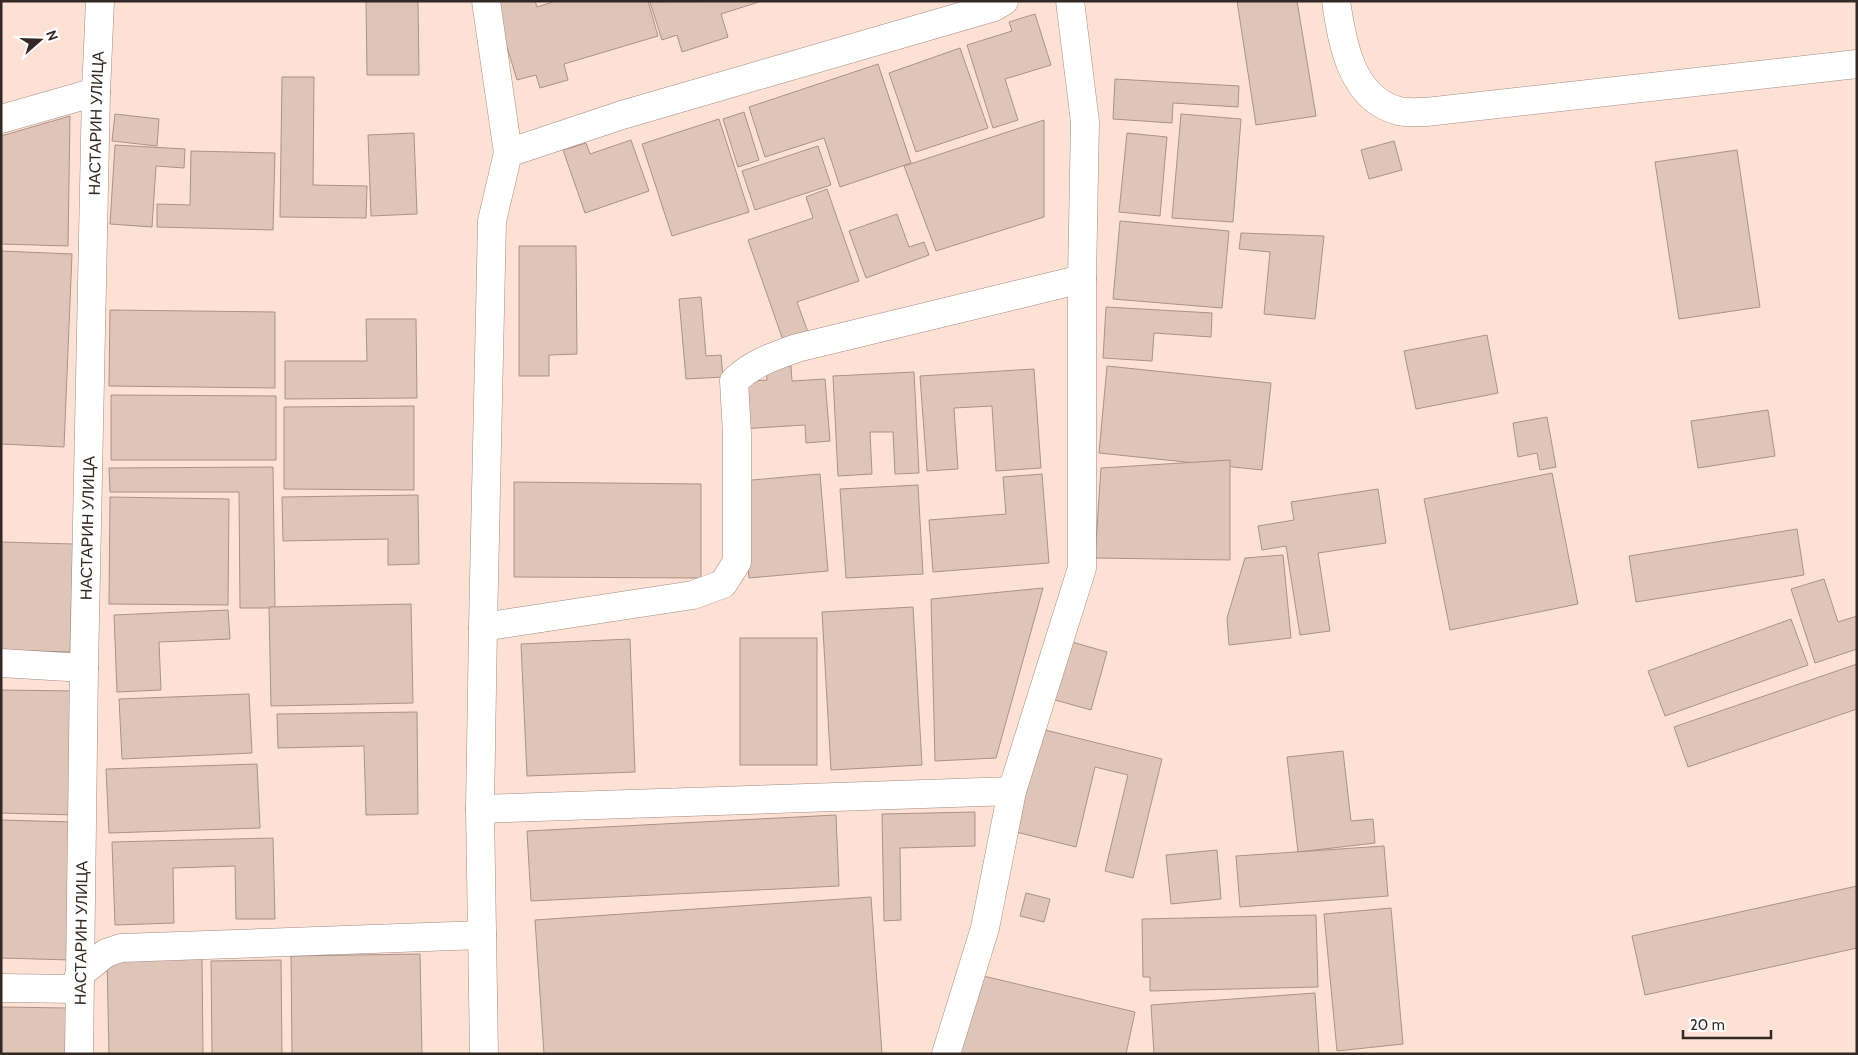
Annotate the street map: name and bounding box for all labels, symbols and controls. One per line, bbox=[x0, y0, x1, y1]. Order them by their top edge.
north arrow bbox=[15, 15, 65, 65]
text: N bbox=[42, 28, 62, 43]
street label: НАСТАРИН УЛИЦА bbox=[84, 50, 107, 196]
street label: НАСТАРИН УЛИЦА bbox=[76, 455, 98, 600]
street label: НАСТАРИН УЛИЦА bbox=[70, 860, 91, 1005]
scale bar bbox=[1683, 1008, 1770, 1040]
text: 20 m bbox=[1690, 1016, 1725, 1034]

